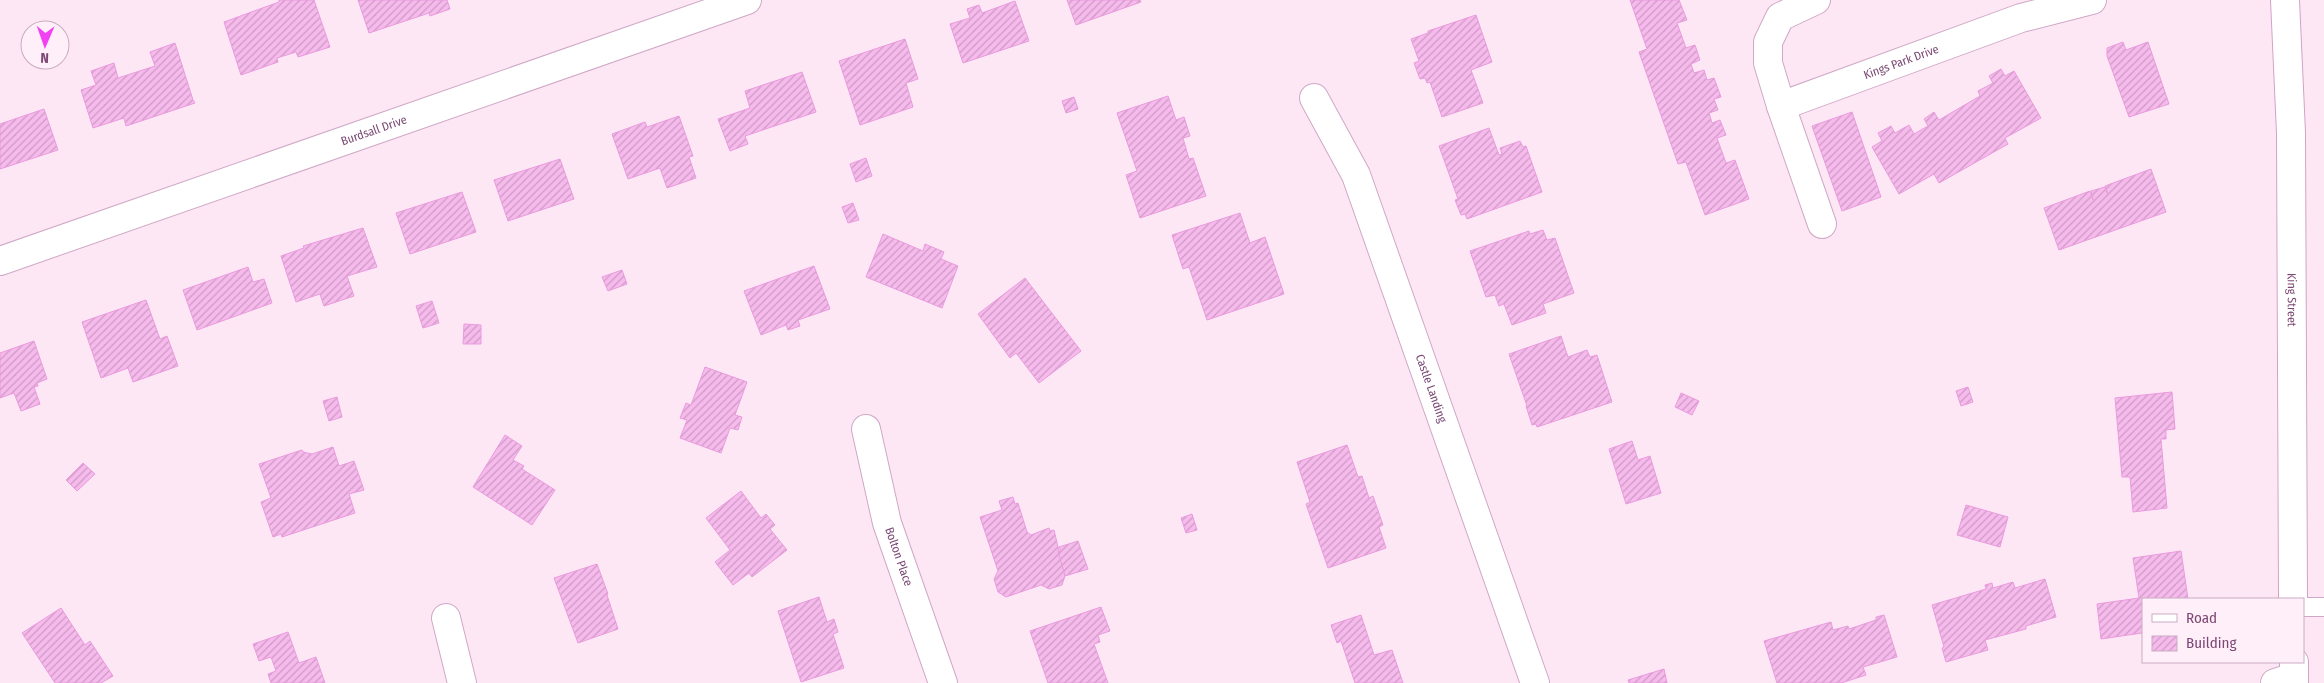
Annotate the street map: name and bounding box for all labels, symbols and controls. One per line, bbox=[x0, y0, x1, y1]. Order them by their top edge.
north arrow bbox=[20, 20, 70, 70]
street label: Kings Park Drive bbox=[1862, 42, 1941, 82]
text: N bbox=[40, 49, 49, 66]
street label: Burdsall Drive bbox=[339, 112, 409, 148]
street label: King Street bbox=[2285, 273, 2299, 327]
street label: Castle Landing bbox=[1413, 352, 1450, 425]
street label: Bolton Place bbox=[882, 525, 916, 588]
legend bbox=[2142, 598, 2304, 663]
text: Road bbox=[2186, 609, 2217, 627]
text: Building bbox=[2186, 634, 2237, 652]

